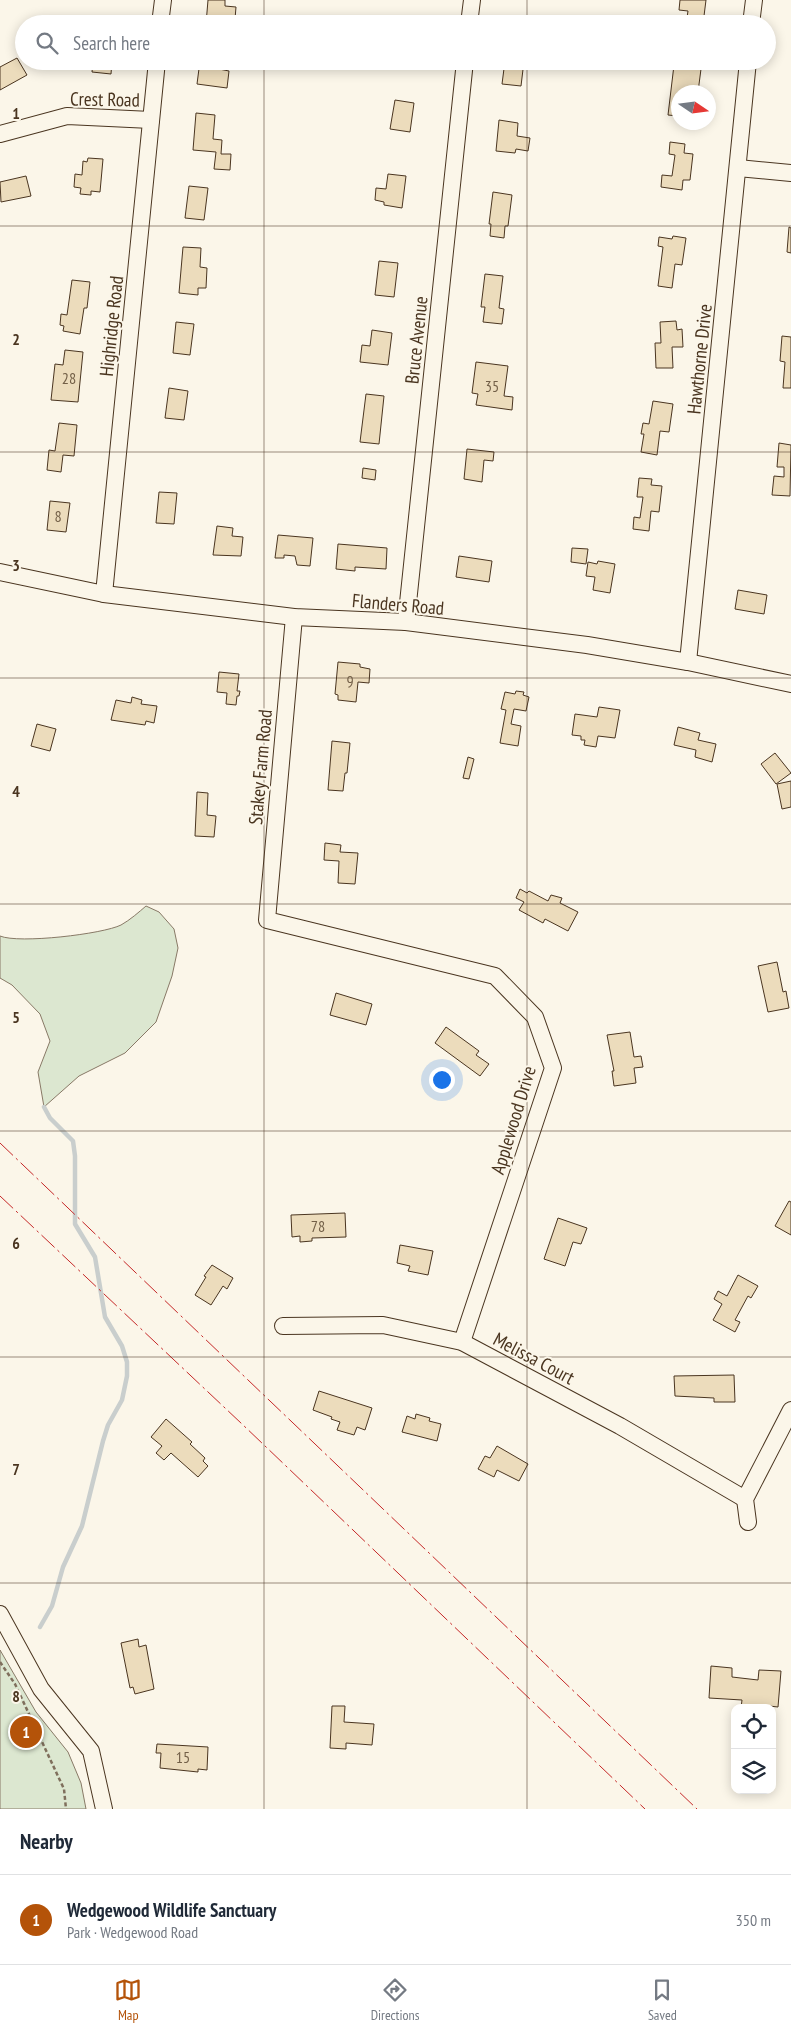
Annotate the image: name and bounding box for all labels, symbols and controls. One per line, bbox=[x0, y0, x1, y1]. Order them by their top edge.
search box bbox=[15, 15, 776, 70]
icon: search bbox=[33, 29, 61, 57]
text: Search here bbox=[73, 31, 150, 55]
north arrow bbox=[671, 85, 716, 130]
street label: Crest Road bbox=[70, 86, 140, 112]
text: 1 bbox=[12, 103, 20, 123]
street label: Highridge Road bbox=[94, 275, 128, 377]
street label: Bruce Avenue bbox=[399, 295, 433, 385]
street label: Hawthorne Drive bbox=[681, 303, 717, 415]
text: 2 bbox=[12, 329, 20, 349]
house number: 28 bbox=[62, 368, 76, 388]
house number: 35 bbox=[485, 376, 499, 396]
house number: 8 bbox=[54, 506, 62, 526]
text: 3 bbox=[12, 555, 20, 575]
street label: Flanders Road bbox=[351, 588, 445, 620]
house number: 9 bbox=[346, 671, 354, 691]
street label: Stakey Farm Road bbox=[243, 708, 277, 826]
text: 4 bbox=[12, 781, 20, 801]
text: 5 bbox=[12, 1007, 20, 1027]
street label: Applewood Drive bbox=[485, 1063, 541, 1177]
your location bbox=[429, 1067, 455, 1093]
house number: 78 bbox=[311, 1216, 325, 1236]
text: 6 bbox=[12, 1233, 20, 1253]
street label: Melissa Court bbox=[489, 1327, 579, 1390]
text: 7 bbox=[12, 1459, 20, 1479]
text: 8 bbox=[12, 1686, 20, 1706]
map controls bbox=[731, 1704, 776, 1794]
button: locate bbox=[731, 1704, 776, 1749]
pin: 1 bbox=[10, 1713, 42, 1751]
house number: 15 bbox=[176, 1747, 190, 1767]
button: layers bbox=[731, 1749, 776, 1794]
text: Nearby bbox=[20, 1828, 73, 1855]
text: Wedgewood Wildlife Sanctuary bbox=[67, 1898, 276, 1922]
text: 1 bbox=[32, 1910, 40, 1930]
text: 350 m bbox=[736, 1910, 771, 1930]
text: Park · Wedgewood Road bbox=[67, 1922, 198, 1942]
tab: Map bbox=[114, 1976, 142, 2024]
tab: Directions bbox=[371, 1976, 419, 2024]
tab: Saved bbox=[648, 1976, 677, 2024]

